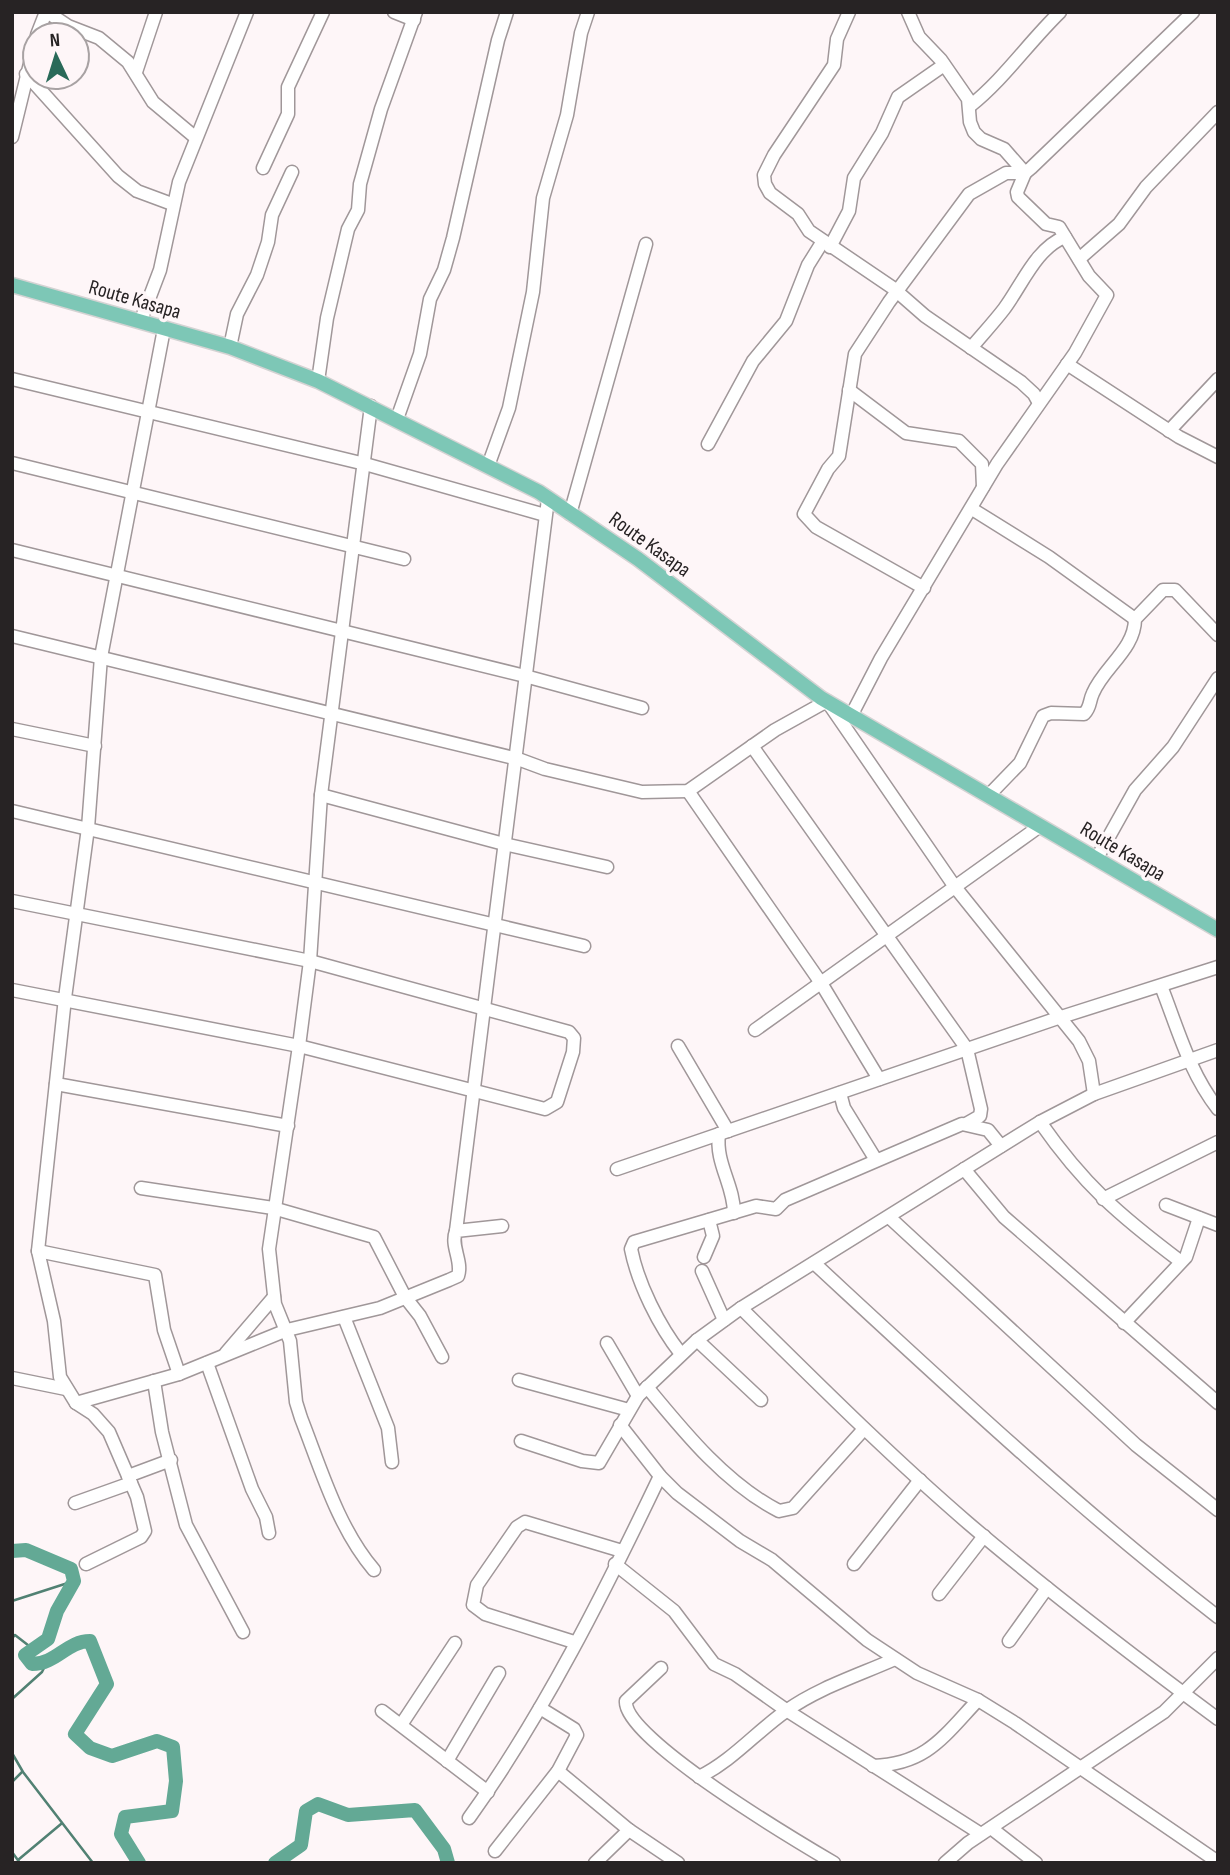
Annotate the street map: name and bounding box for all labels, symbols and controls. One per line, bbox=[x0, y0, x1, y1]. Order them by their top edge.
north arrow bbox=[21, 21, 91, 91]
text: N bbox=[49, 29, 61, 52]
street label: Route Kasapa bbox=[86, 274, 184, 325]
street label: Route Kasapa bbox=[604, 506, 695, 582]
street label: Route Kasapa bbox=[1076, 816, 1170, 887]

